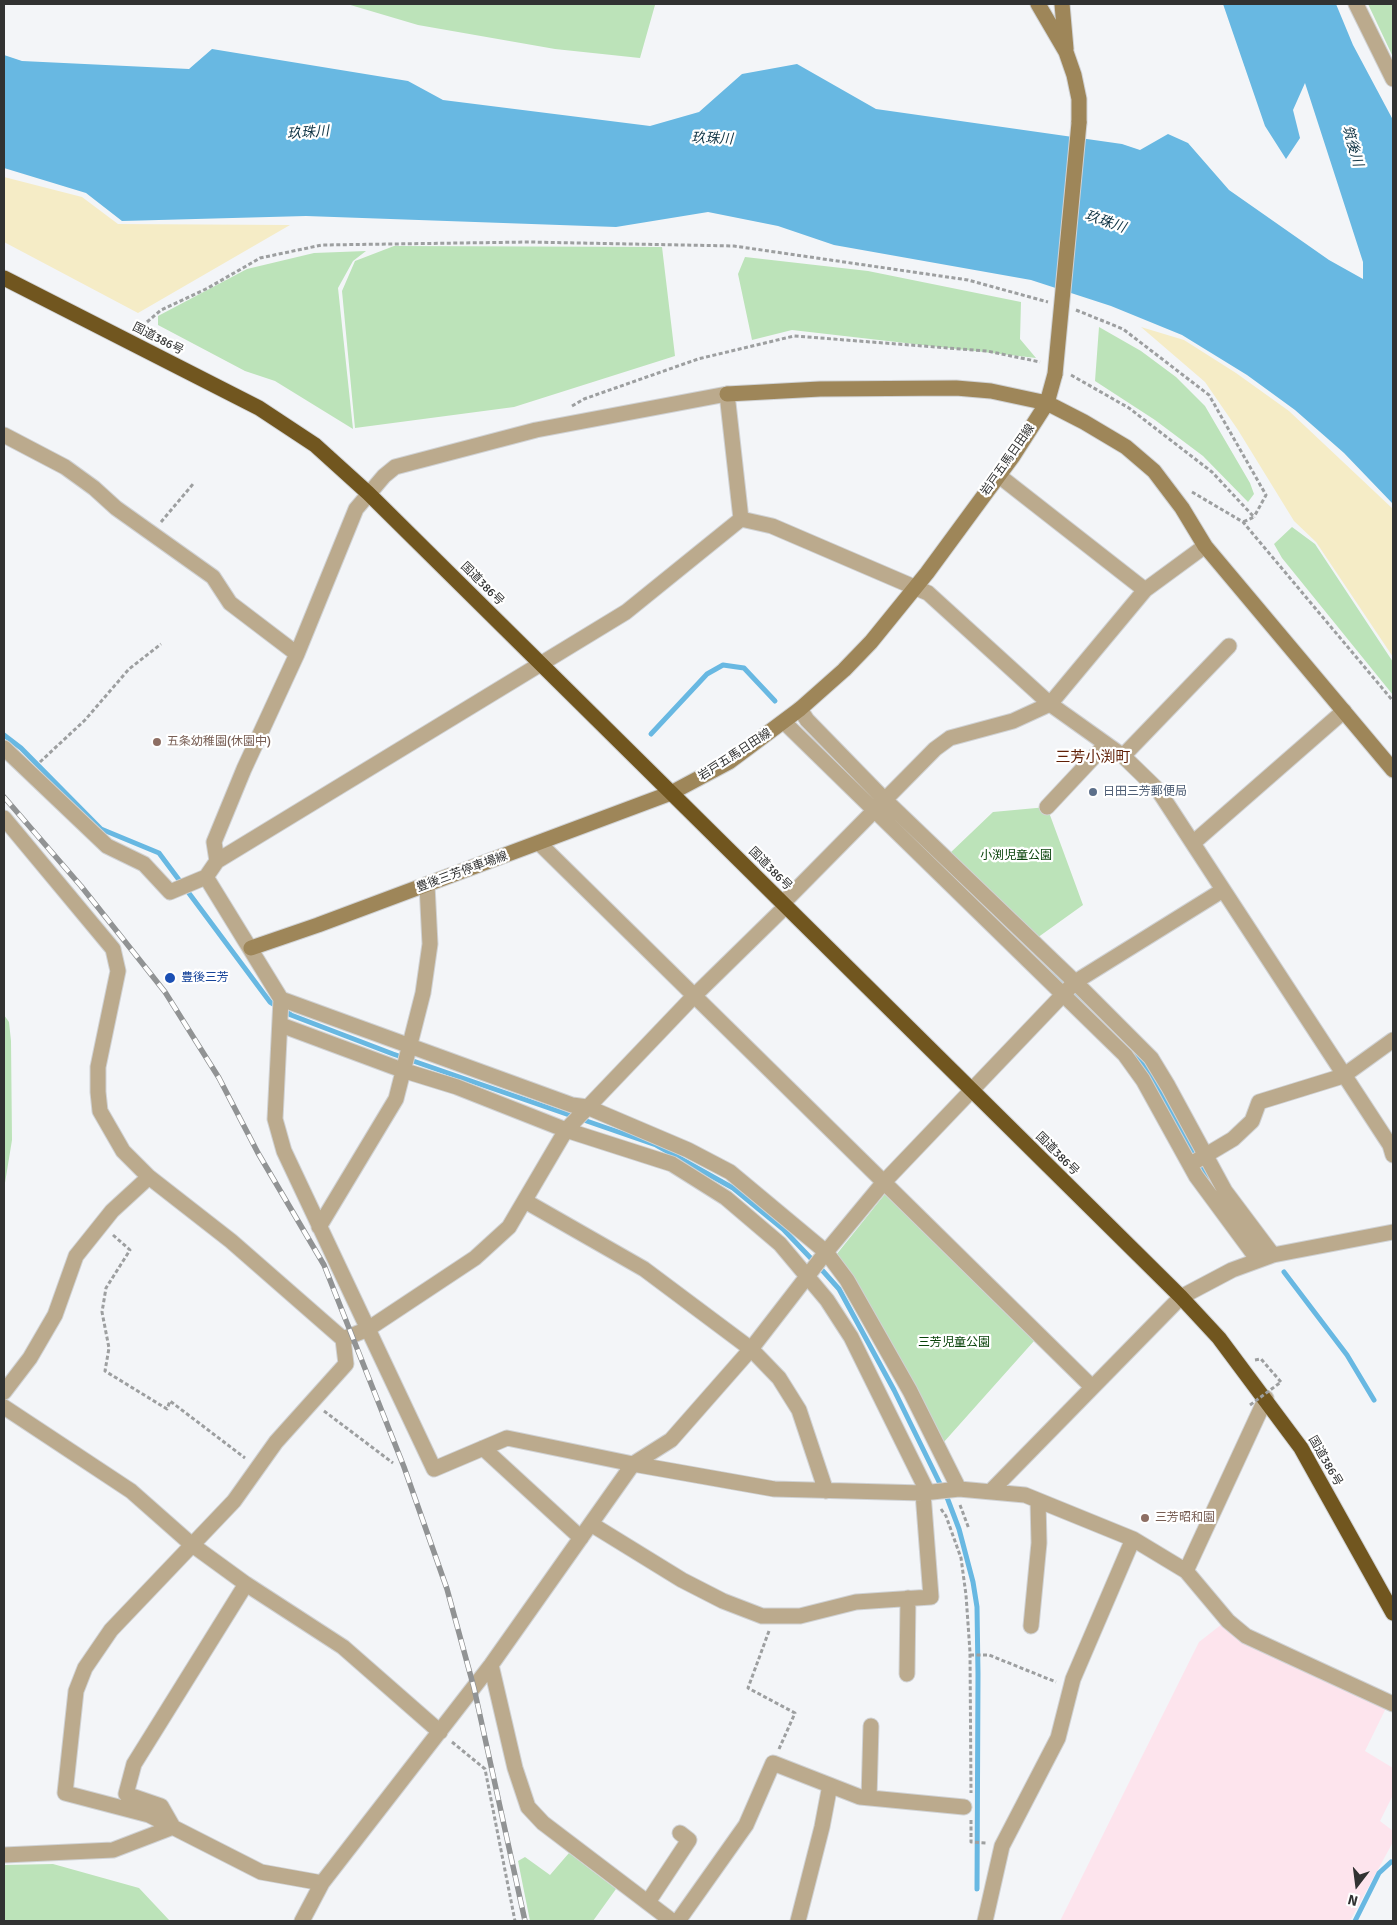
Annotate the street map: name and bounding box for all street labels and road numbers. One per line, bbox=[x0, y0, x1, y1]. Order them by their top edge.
street label: 国道386号 bbox=[130, 320, 186, 358]
street label: 岩戸五馬日田線 bbox=[978, 421, 1038, 499]
street label: 国道386号 bbox=[457, 559, 507, 609]
street label: 岩戸五馬日田線 bbox=[696, 726, 774, 784]
street label: 国道386号 bbox=[745, 844, 795, 894]
street label: 豊後三芳停車場線 bbox=[414, 849, 510, 895]
street label: 国道386号 bbox=[1032, 1129, 1082, 1179]
street label: 国道386号 bbox=[1305, 1433, 1345, 1489]

